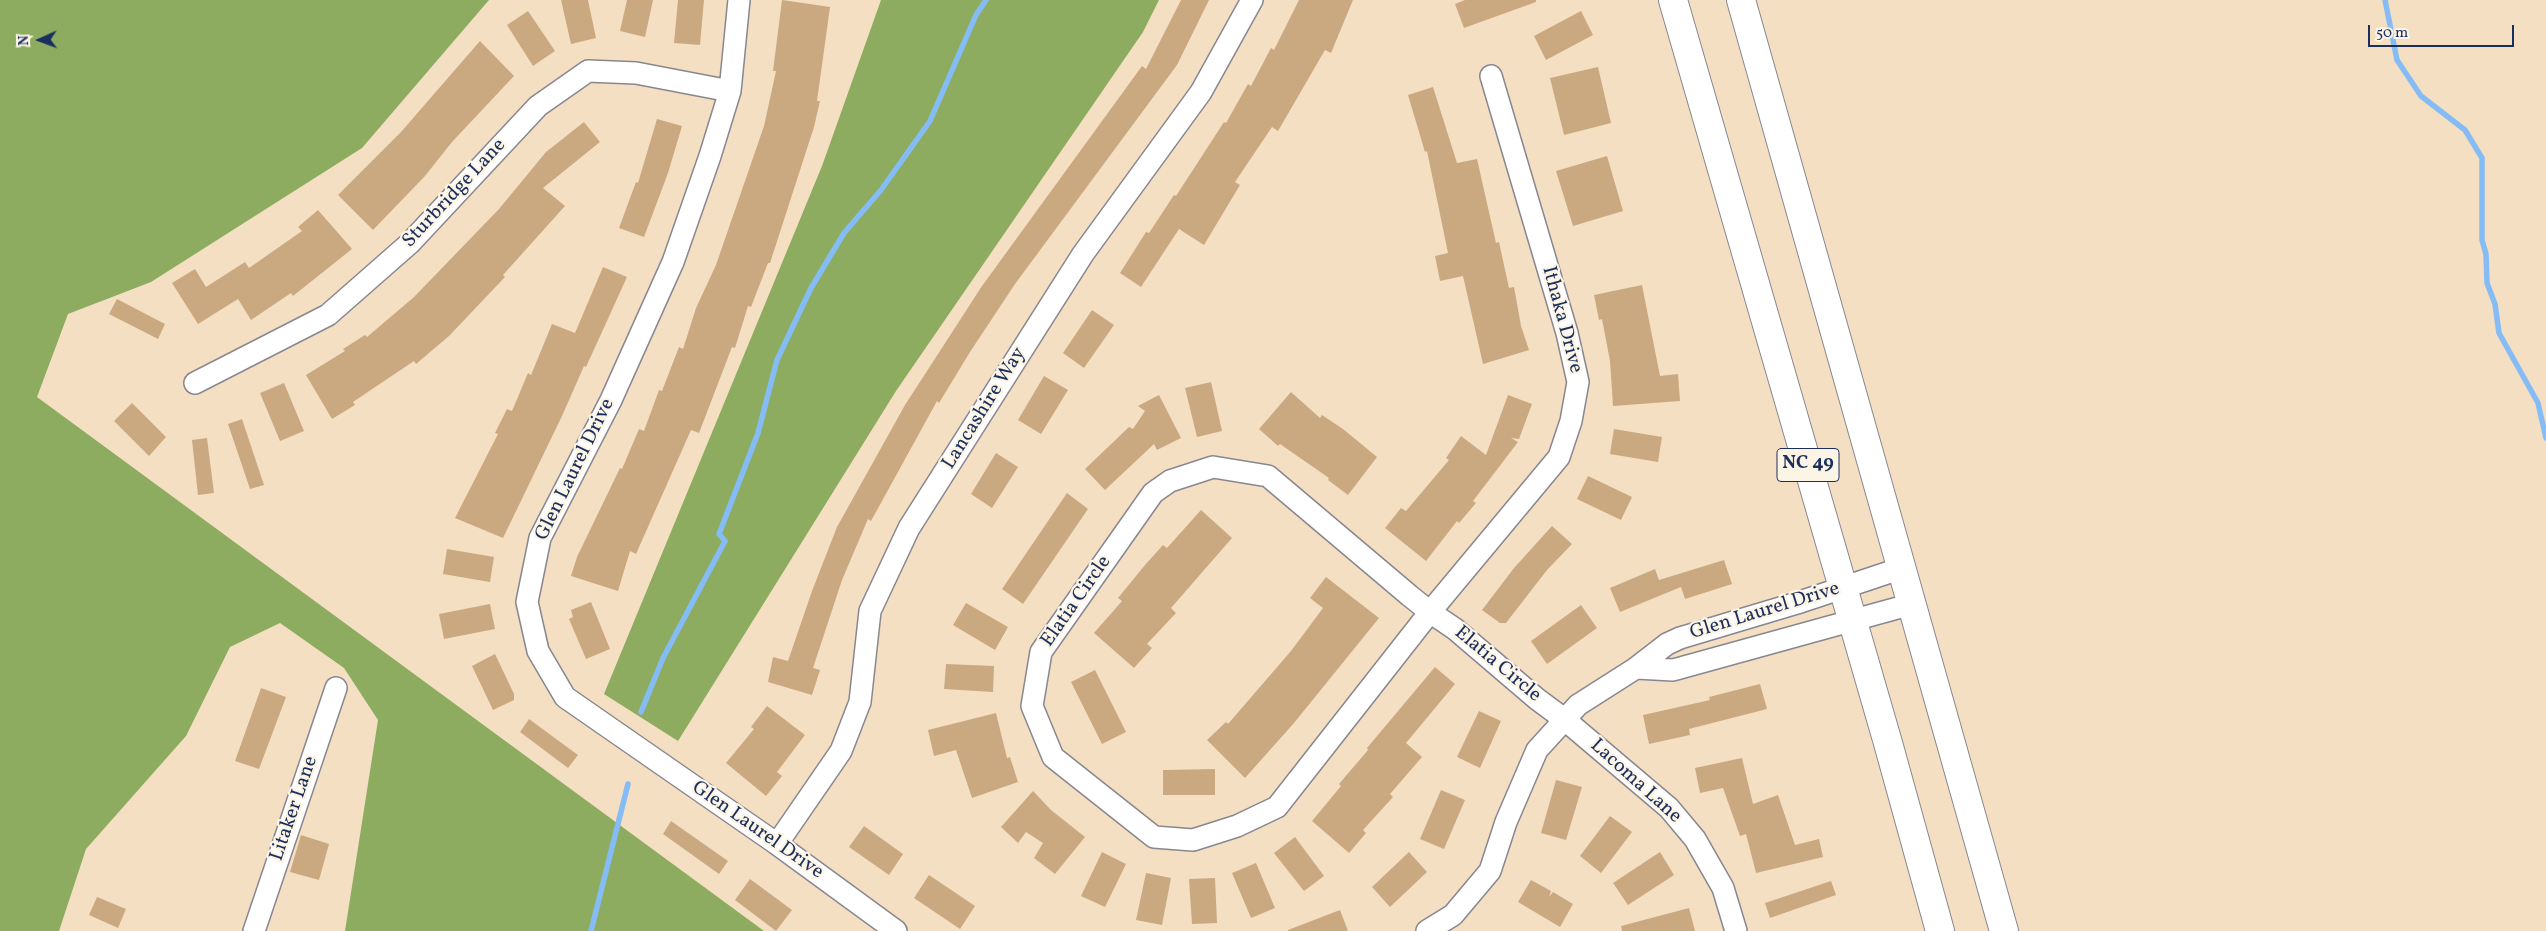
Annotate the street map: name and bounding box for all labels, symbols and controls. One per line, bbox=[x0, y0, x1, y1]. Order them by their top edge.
north arrow bbox=[15, 15, 65, 65]
scale bar bbox=[2371, 15, 2517, 47]
text: 50 m bbox=[2376, 23, 2408, 44]
text: N bbox=[15, 35, 34, 46]
street label: Sturbridge Lane bbox=[398, 134, 512, 254]
street label: Ithaka Drive bbox=[1535, 264, 1587, 376]
street label: Lancashire Way bbox=[938, 344, 1032, 474]
street label: Glen Laurel Drive bbox=[531, 395, 621, 545]
road number: NC 49 bbox=[1777, 448, 1839, 482]
street label: Elatia Circle bbox=[1037, 552, 1117, 652]
street label: Glen Laurel Drive bbox=[1687, 578, 1843, 646]
street label: Elatia Circle bbox=[1449, 622, 1545, 708]
street label: Lacoma Lane bbox=[1584, 735, 1686, 829]
street label: Litaker Lane bbox=[266, 753, 324, 865]
street label: Glen Laurel Drive bbox=[687, 777, 827, 885]

